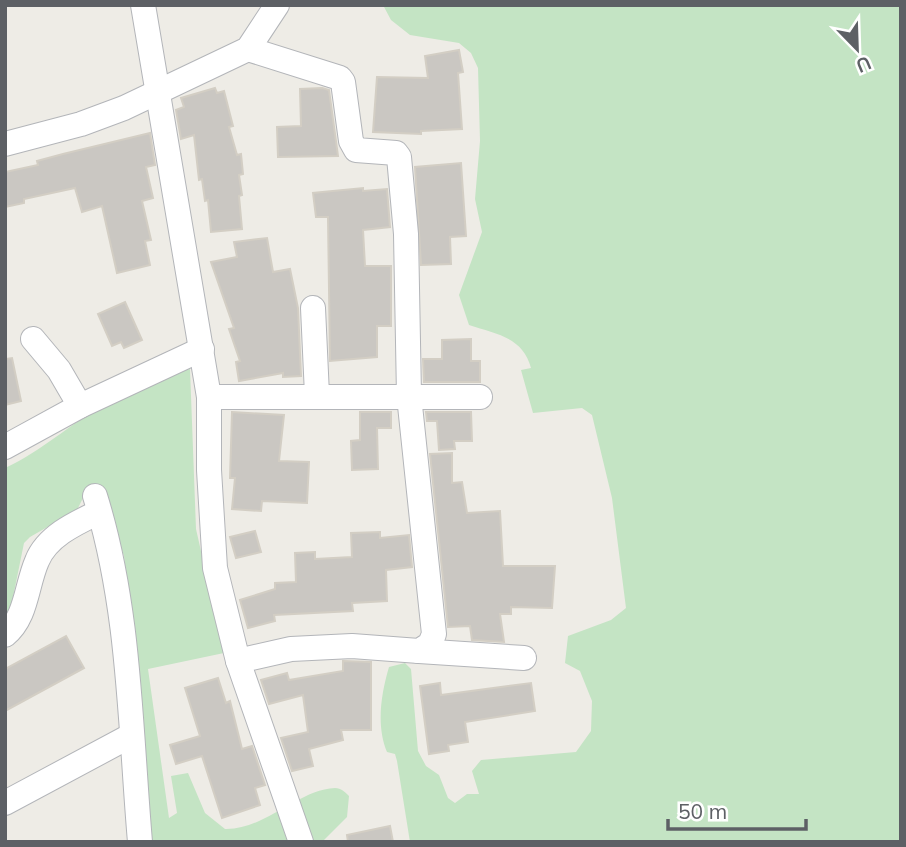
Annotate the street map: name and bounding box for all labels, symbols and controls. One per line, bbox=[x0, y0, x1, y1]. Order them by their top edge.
north arrow bbox=[822, 14, 892, 84]
text: U bbox=[852, 51, 875, 78]
scale bar bbox=[668, 788, 806, 832]
text: 50 m bbox=[678, 798, 727, 824]

